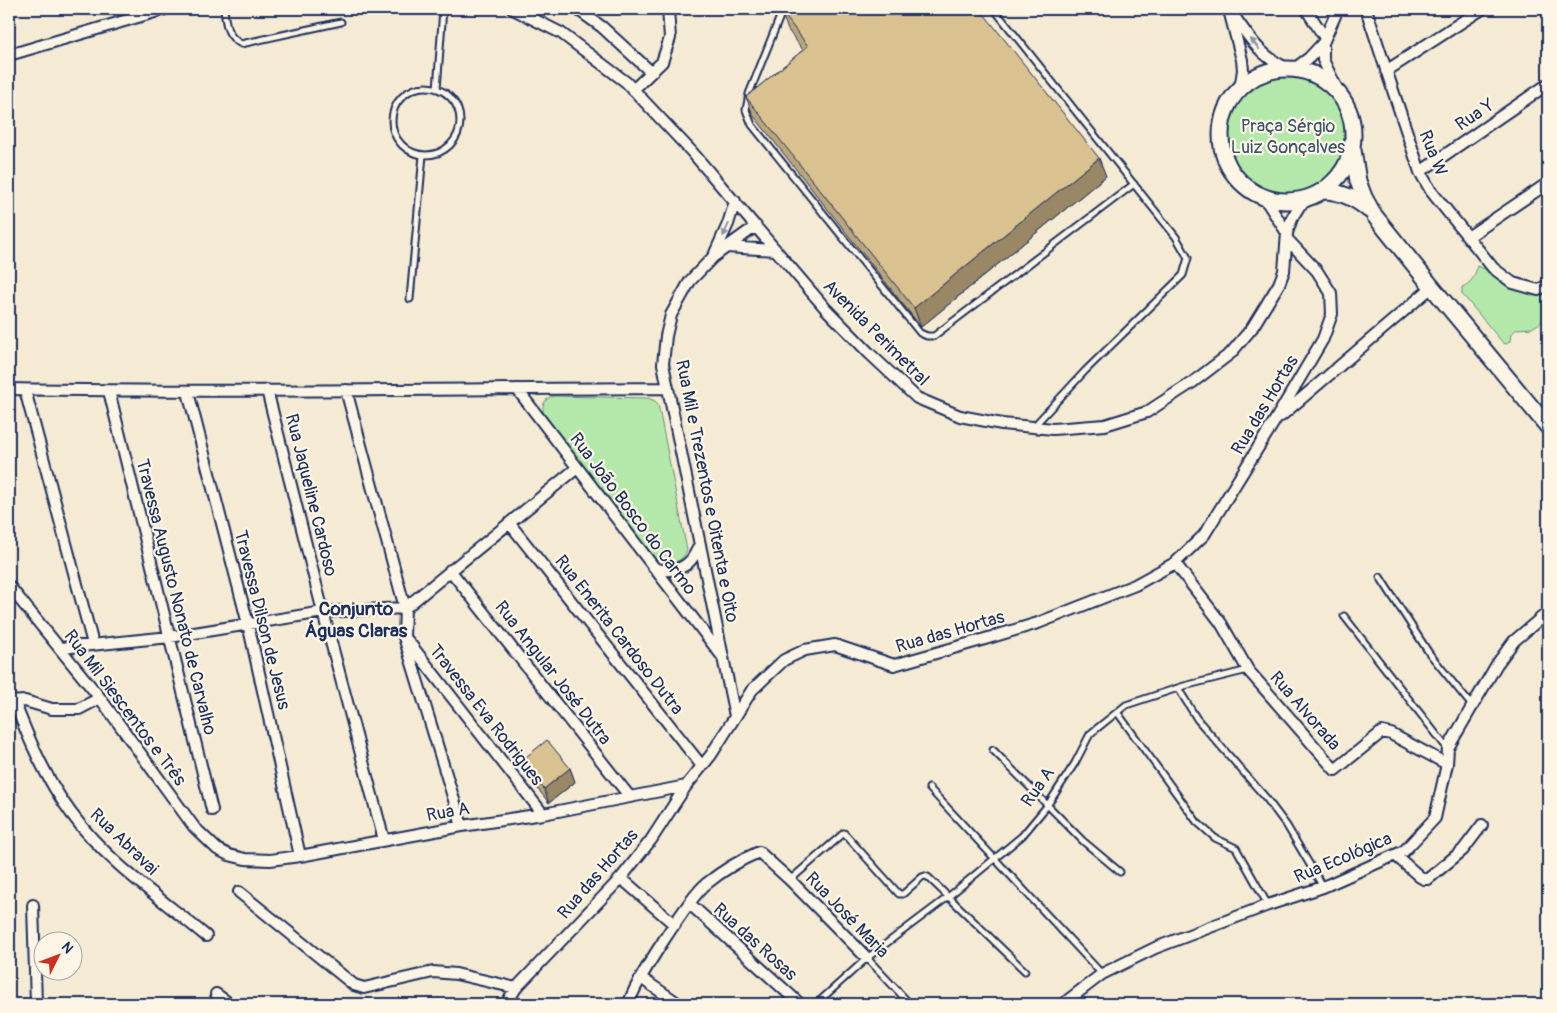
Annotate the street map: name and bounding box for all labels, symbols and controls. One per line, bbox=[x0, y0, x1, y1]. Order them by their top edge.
one-way arrow bbox=[1249, 38, 1260, 51]
street label: Rua Y bbox=[1451, 93, 1499, 136]
park label: Praça Sérgio Luiz Gonçalves bbox=[1231, 115, 1345, 159]
street label: Rua W bbox=[1414, 127, 1452, 179]
one-way arrow bbox=[721, 222, 729, 237]
street label: Avenida Perimetral bbox=[818, 275, 934, 391]
street label: Rua das Hortas bbox=[1226, 351, 1304, 459]
street label: Rua Mil e Trezentos e Oitenta e Oito bbox=[670, 358, 744, 625]
street label: Rua Jaqueline Cardoso bbox=[280, 411, 342, 579]
street label: Rua João Bosco do Carmo bbox=[565, 428, 702, 600]
street label: Travessa Augusto Nonato de Carvalho bbox=[131, 457, 222, 738]
street label: Travessa Dilson de Jesus bbox=[229, 528, 295, 712]
street label: Rua Enerita Cardoso Dutra bbox=[549, 550, 689, 720]
street label: Rua Angular José Dutra bbox=[490, 596, 616, 750]
district label: Conjunto Águas Claras bbox=[305, 597, 408, 643]
street label: Rua das Hortas bbox=[893, 606, 1007, 658]
street label: Rua Mil Siescentos e Três bbox=[59, 625, 191, 791]
street label: Travessa Eva Rodrigues bbox=[424, 640, 548, 790]
street label: Rua Alvorada bbox=[1264, 667, 1346, 755]
street label: Rua A bbox=[1016, 762, 1060, 811]
street label: Rua A bbox=[425, 797, 472, 827]
street label: Rua Abravai bbox=[85, 804, 163, 880]
street label: Rua das Hortas bbox=[553, 824, 643, 924]
street label: Rua Ecológica bbox=[1291, 827, 1395, 889]
street label: Rua José Maria bbox=[800, 867, 894, 963]
street label: Rua das Rosas bbox=[708, 898, 802, 986]
north arrow bbox=[32, 930, 82, 980]
text: N bbox=[58, 938, 77, 957]

